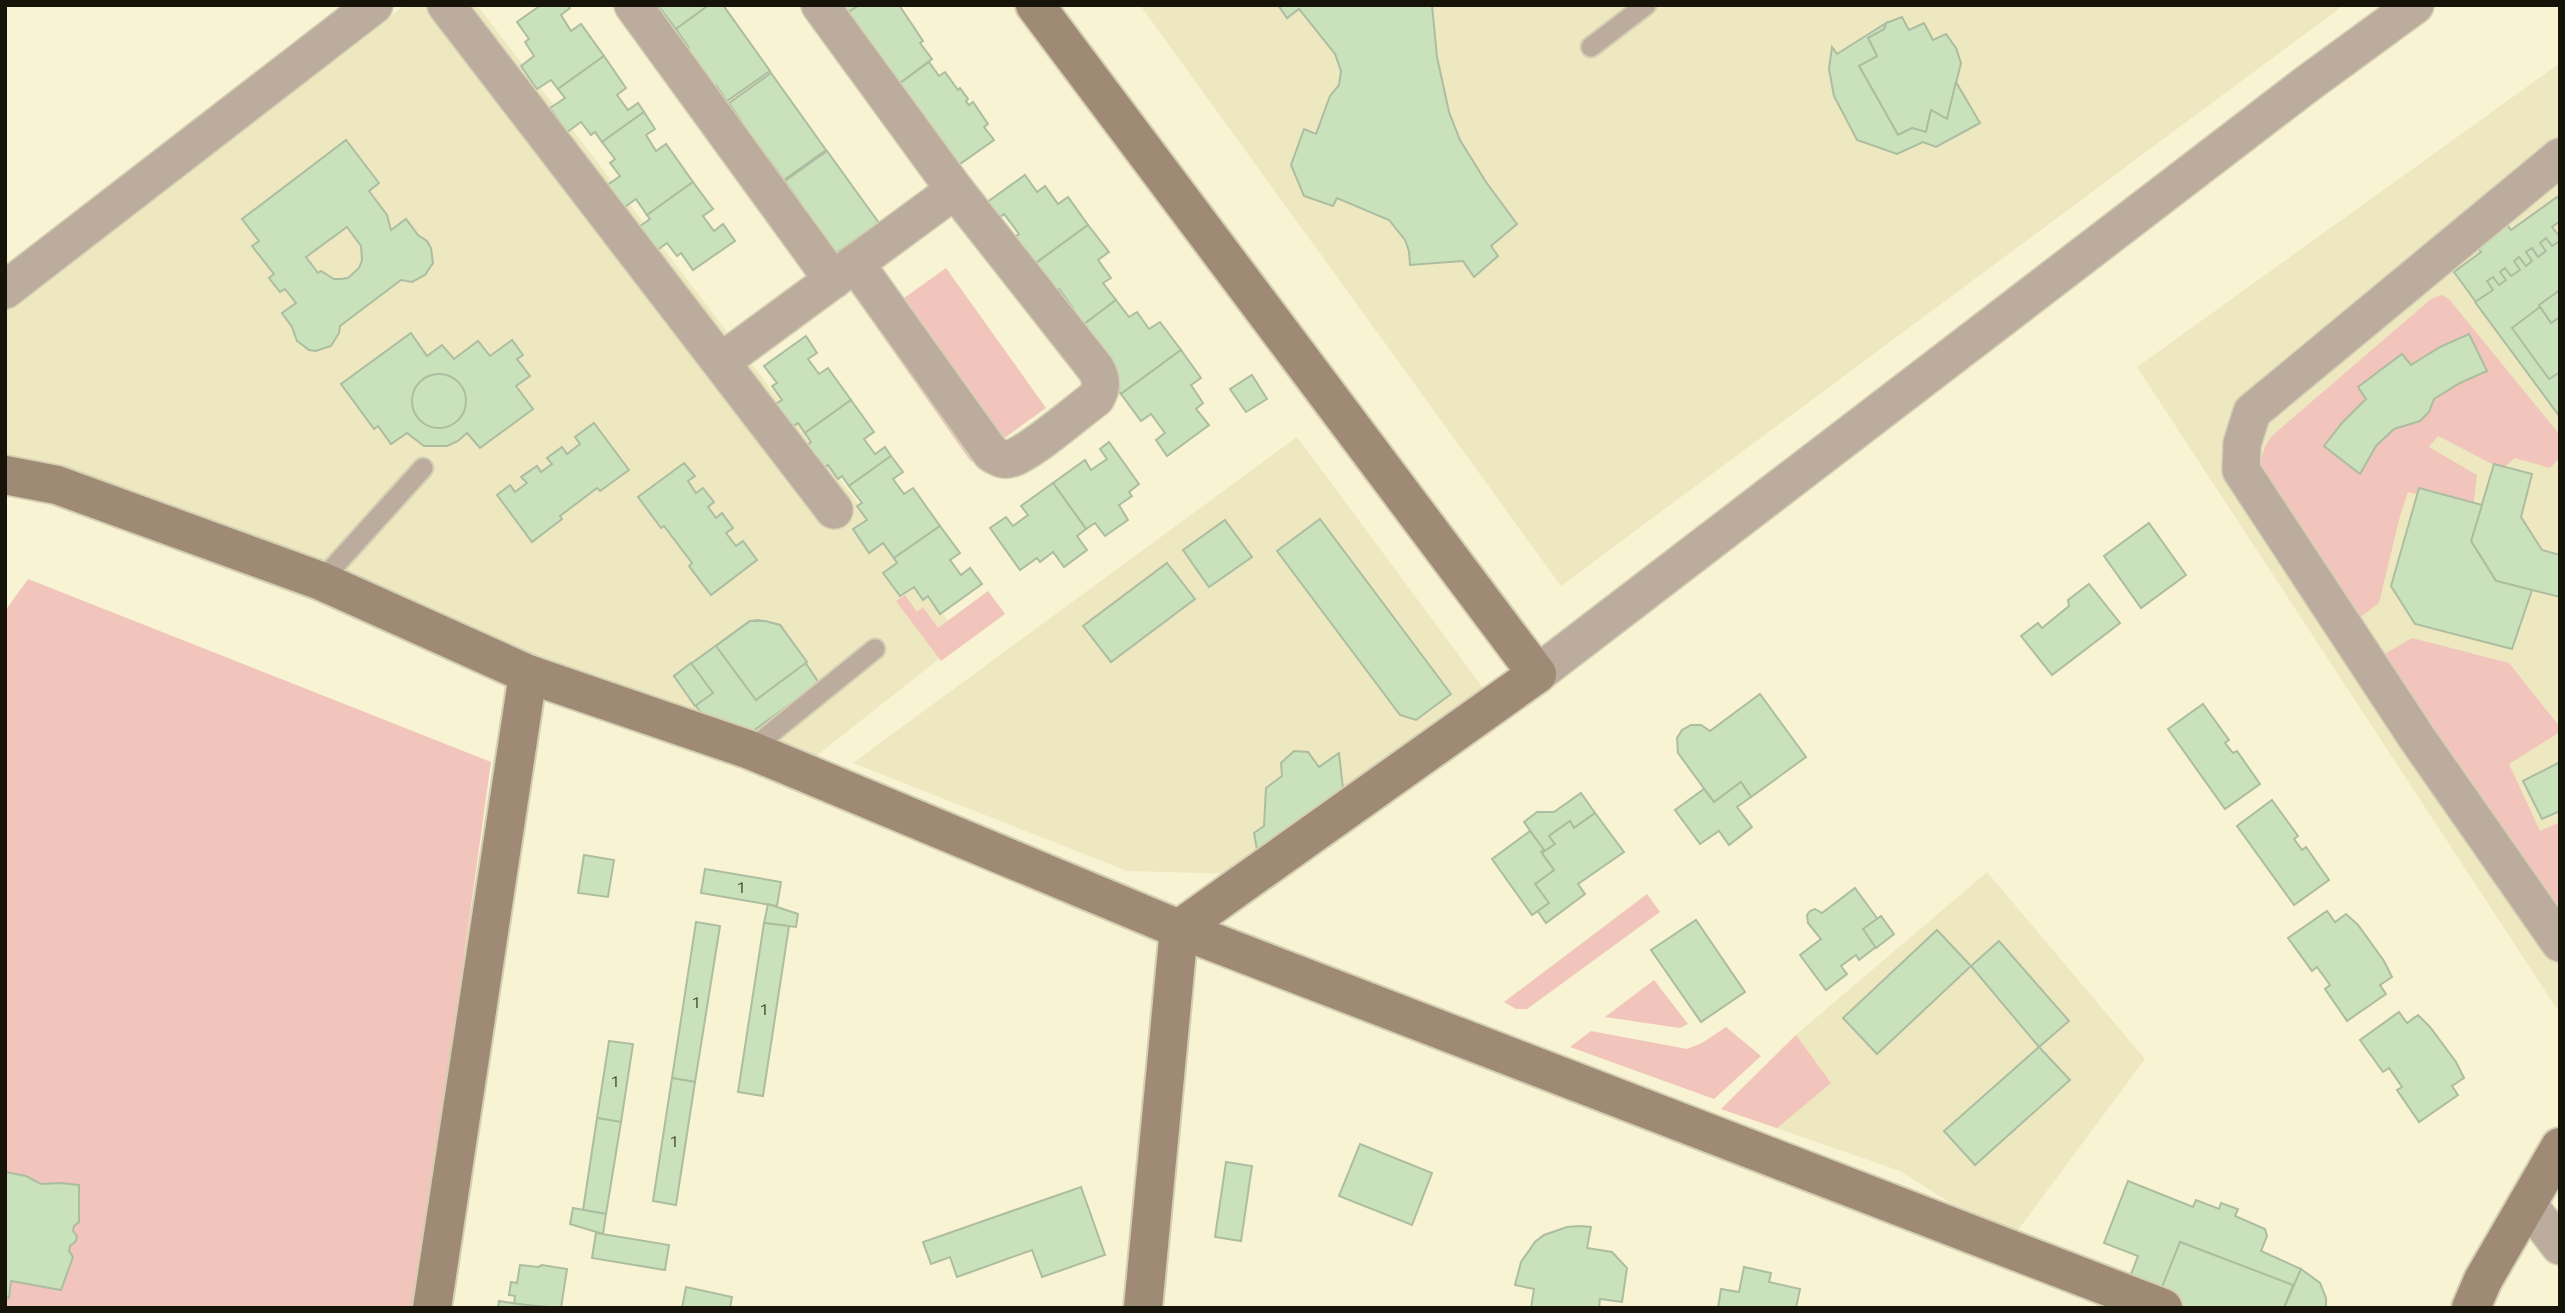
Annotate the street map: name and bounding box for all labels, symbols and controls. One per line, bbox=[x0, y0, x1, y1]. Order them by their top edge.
house number: 1 bbox=[738, 877, 744, 896]
house number: 1 bbox=[693, 992, 699, 1011]
house number: 1 bbox=[761, 999, 767, 1018]
house number: 1 bbox=[612, 1071, 618, 1090]
house number: 1 bbox=[671, 1131, 677, 1150]

